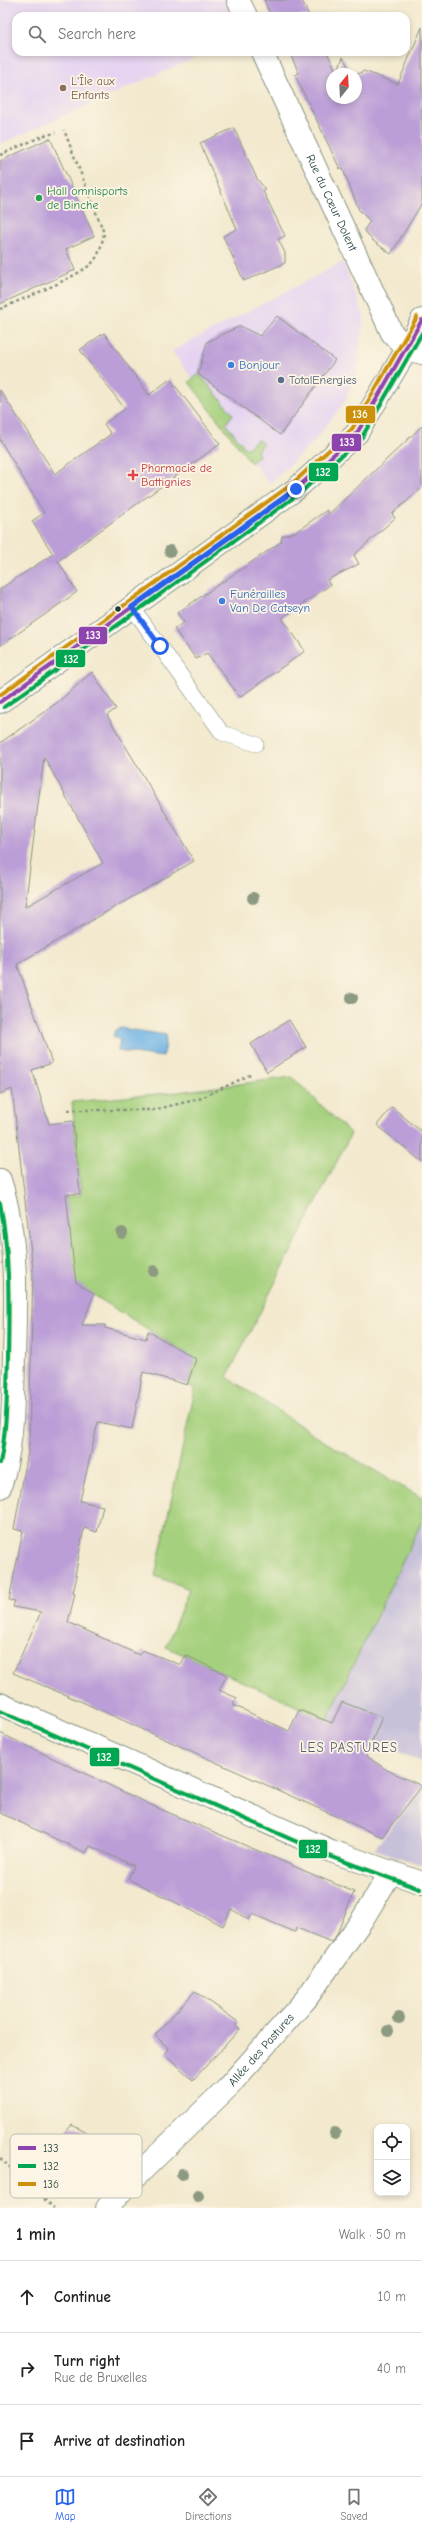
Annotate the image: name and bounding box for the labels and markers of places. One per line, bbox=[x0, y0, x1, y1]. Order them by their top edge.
place label: L'Île aux Enfants bbox=[71, 74, 115, 102]
marker: L'Île aux Enfants bbox=[58, 83, 68, 93]
place label: Hall omnisports de Binche bbox=[47, 184, 128, 212]
marker: Hall omnisports de Binche bbox=[34, 193, 44, 203]
place label: Bonjour bbox=[239, 358, 280, 372]
marker: Bonjour bbox=[226, 360, 236, 370]
place label: TotalEnergies bbox=[289, 373, 357, 387]
marker: TotalEnergies bbox=[276, 375, 286, 385]
place label: Pharmacie de Battignies bbox=[141, 461, 212, 489]
marker: Pharmacie de Battignies bbox=[128, 470, 138, 480]
place label: Funérailles Van De Catseyn bbox=[230, 587, 310, 615]
marker: Funérailles Van De Catseyn bbox=[217, 596, 227, 606]
unlabelled marker bbox=[113, 604, 123, 614]

